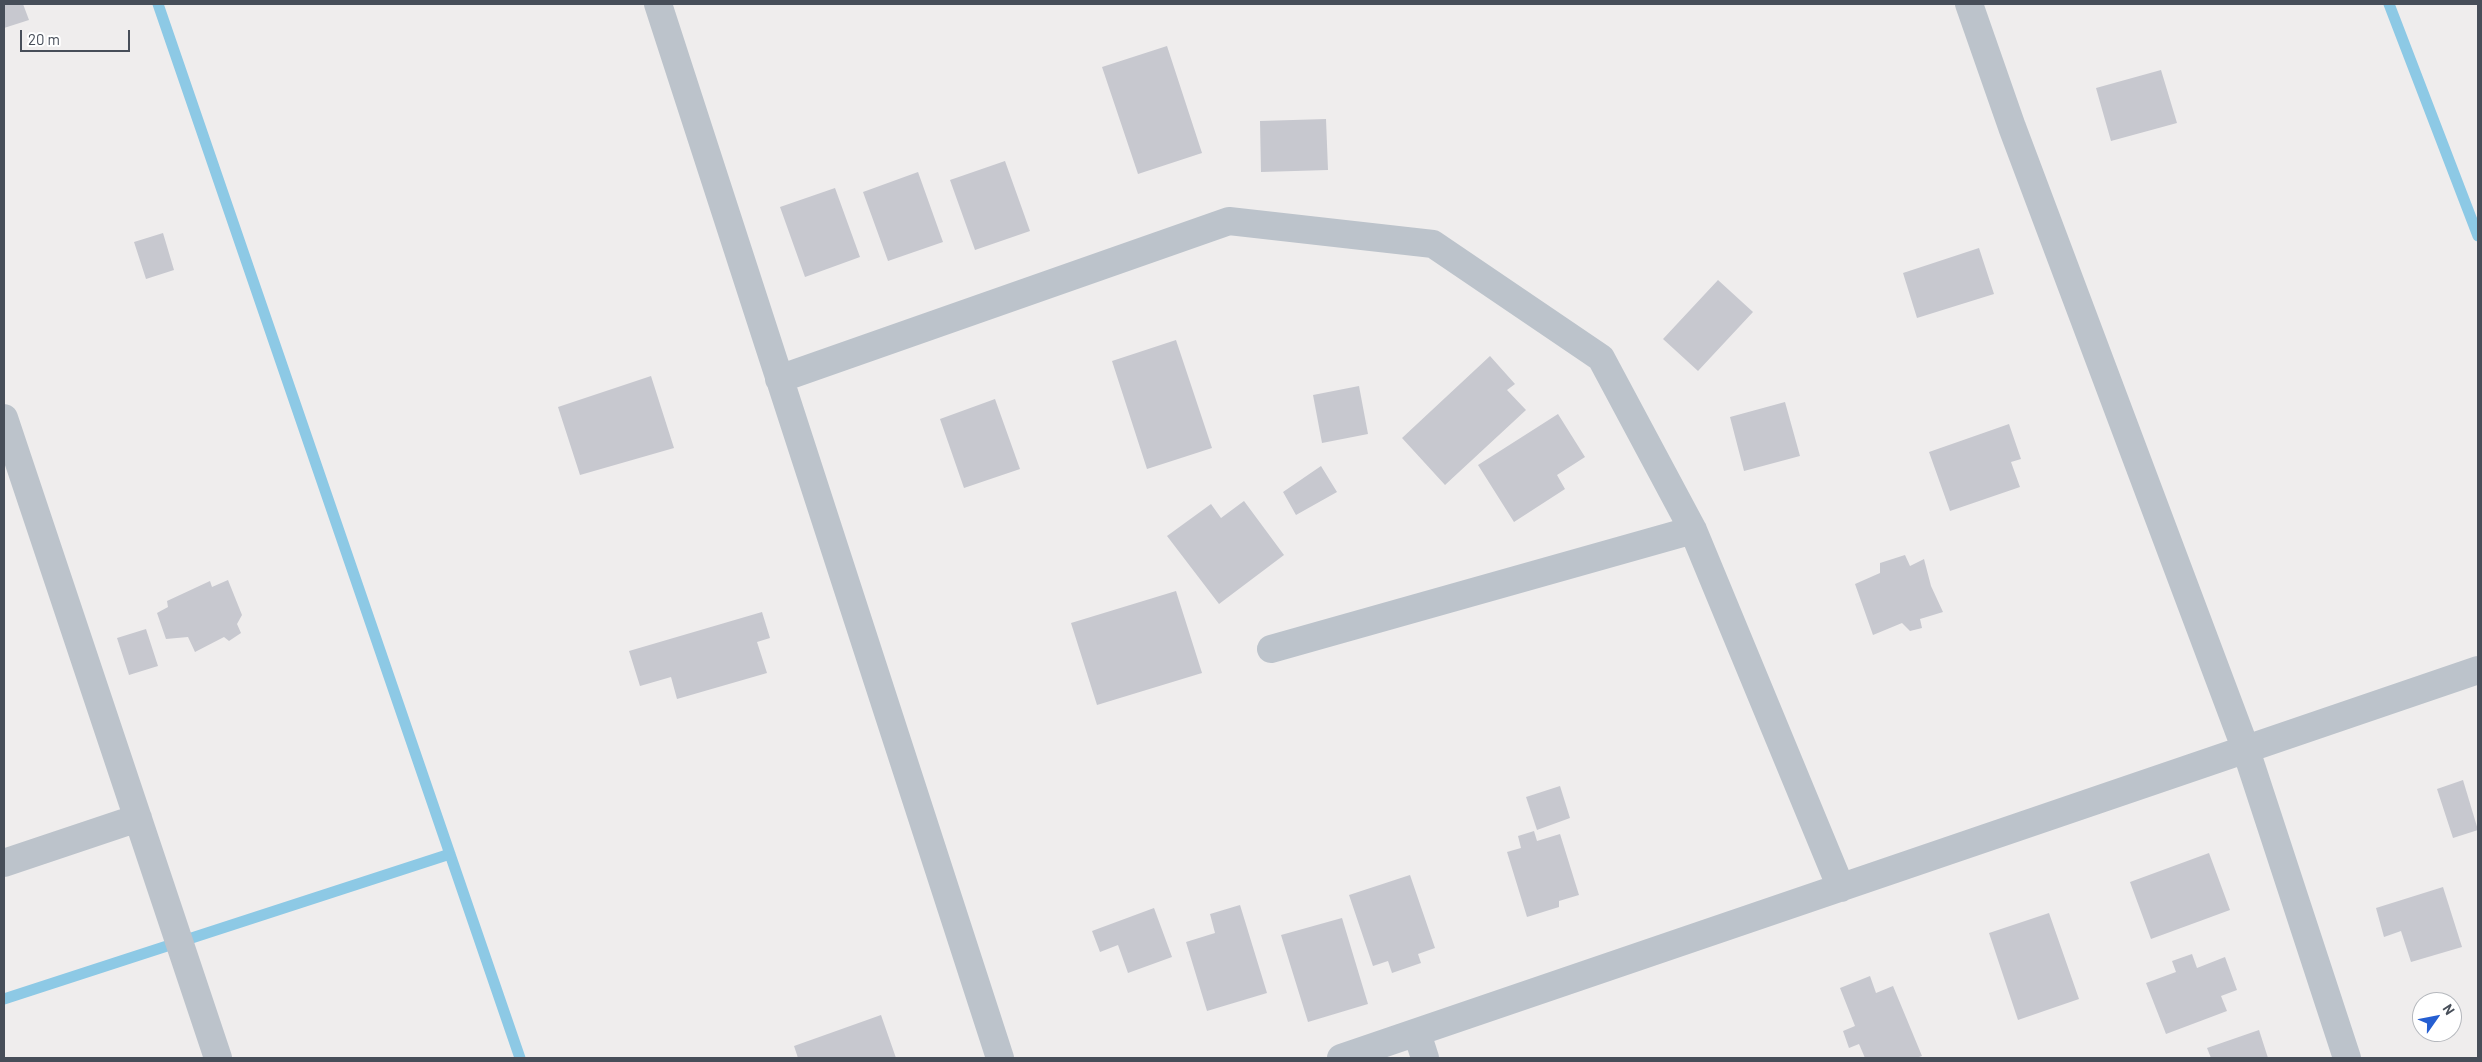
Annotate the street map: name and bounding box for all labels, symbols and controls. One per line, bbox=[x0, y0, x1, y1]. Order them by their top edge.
scale bar bbox=[22, 20, 132, 52]
text: 20 m bbox=[28, 30, 60, 48]
north arrow bbox=[2412, 992, 2462, 1042]
text: N bbox=[2439, 1001, 2459, 1018]

